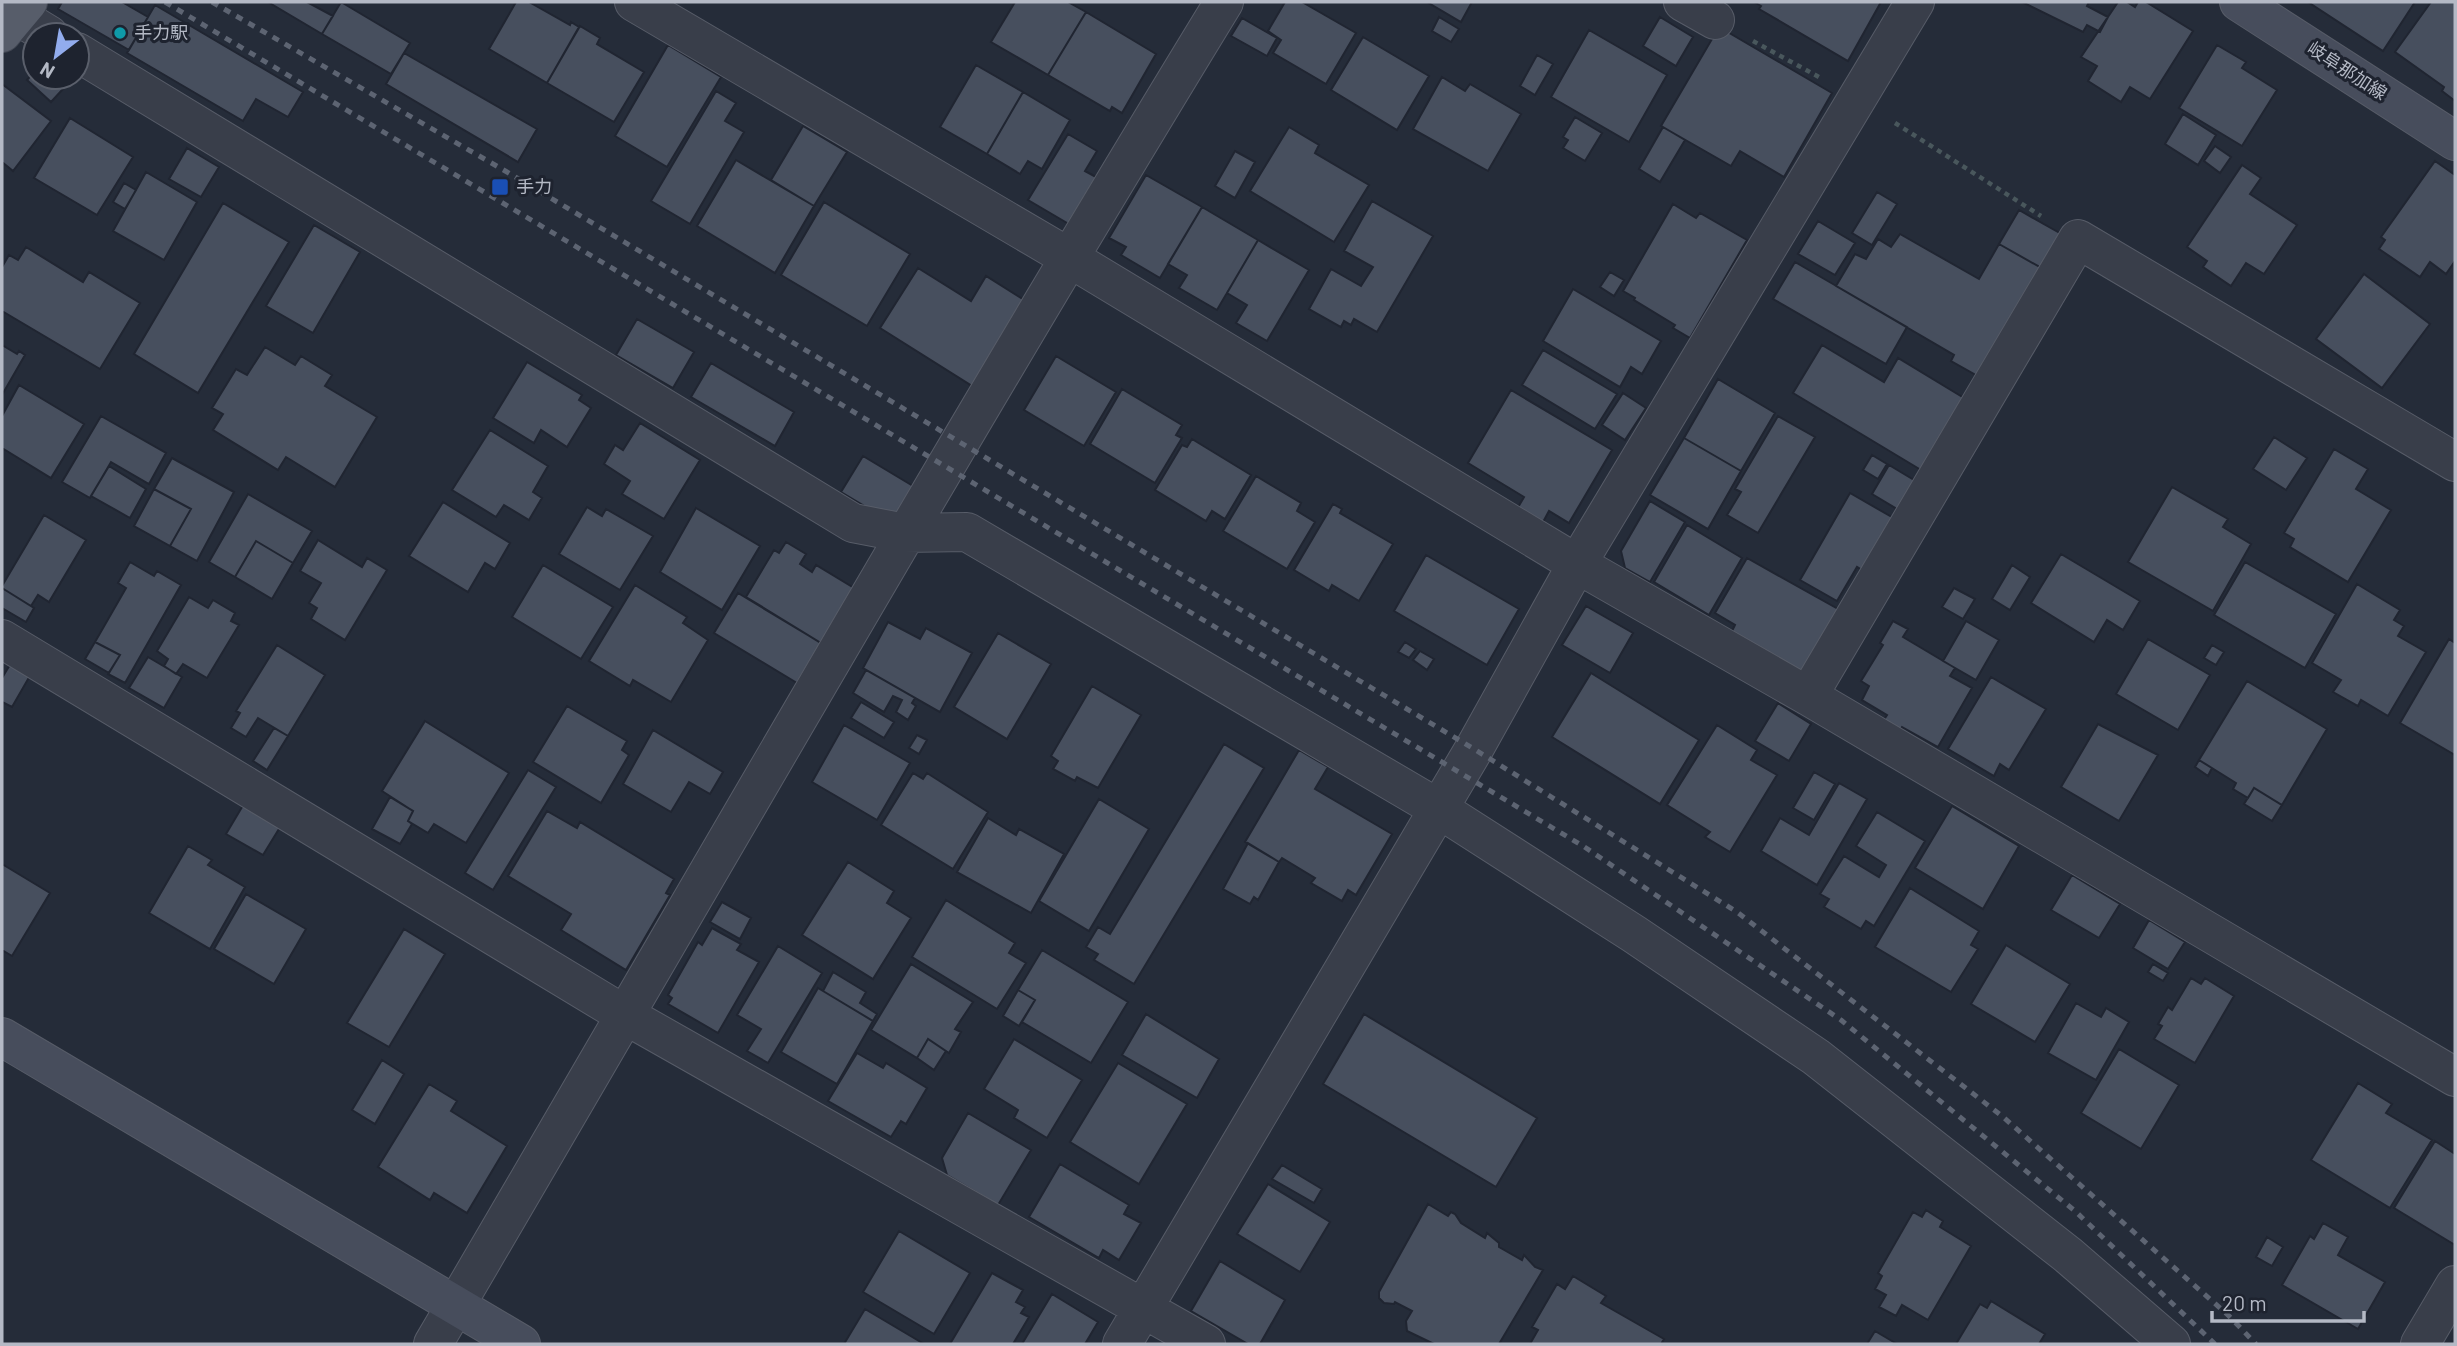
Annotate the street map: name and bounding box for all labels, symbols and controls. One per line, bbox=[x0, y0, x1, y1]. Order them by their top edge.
north arrow bbox=[21, 21, 91, 91]
place label: 手力駅 bbox=[134, 21, 188, 43]
marker: 手力駅 bbox=[112, 25, 128, 41]
street label: 岐阜那加線 bbox=[2304, 36, 2391, 104]
text: N bbox=[36, 58, 58, 84]
place label: 手力 bbox=[516, 175, 552, 197]
marker: 手力 bbox=[490, 177, 510, 197]
scale bar bbox=[2212, 1280, 2364, 1324]
text: 20 m bbox=[2222, 1290, 2267, 1315]

